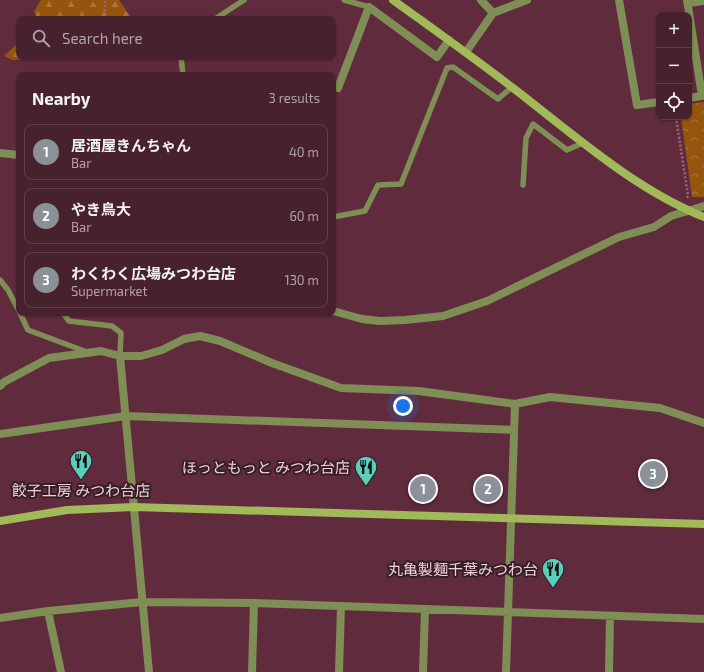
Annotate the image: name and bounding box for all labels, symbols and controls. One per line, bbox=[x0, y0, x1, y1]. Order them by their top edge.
map controls bbox=[656, 12, 692, 120]
button: + bbox=[656, 12, 692, 48]
search box bbox=[16, 16, 336, 60]
icon: search bbox=[30, 27, 52, 49]
text: Search here bbox=[62, 29, 143, 47]
button: − bbox=[656, 48, 692, 84]
button: locate bbox=[656, 84, 692, 120]
text: Nearby bbox=[32, 88, 90, 108]
text: 3 results bbox=[269, 90, 320, 106]
text: 居酒屋きんちゃん bbox=[71, 136, 191, 154]
text: 1 bbox=[43, 144, 49, 160]
text: 40 m bbox=[289, 144, 319, 160]
text: Bar bbox=[71, 155, 91, 171]
text: やき鳥大 bbox=[71, 200, 131, 218]
text: 2 bbox=[42, 208, 50, 224]
text: 60 m bbox=[289, 208, 319, 224]
text: Bar bbox=[71, 219, 91, 235]
text: わくわく広場みつわ台店 bbox=[71, 264, 236, 282]
text: 3 bbox=[42, 272, 50, 288]
text: 130 m bbox=[284, 272, 319, 288]
text: Supermarket bbox=[71, 283, 148, 299]
your location bbox=[393, 396, 413, 416]
restaurant icon: 餃子工房 みつわ台店 bbox=[68, 448, 94, 481]
restaurant icon: ほっともっと みつわ台店 bbox=[353, 454, 379, 487]
place label: ほっともっと みつわ台店 bbox=[182, 458, 350, 476]
pin: 3 bbox=[640, 459, 666, 489]
pin: 1 bbox=[410, 474, 436, 504]
pin: 2 bbox=[475, 474, 501, 504]
place label: 餃子工房 みつわ台店 bbox=[12, 481, 150, 499]
restaurant icon: 丸亀製麺千葉みつわ台 bbox=[540, 556, 566, 589]
place label: 丸亀製麺千葉みつわ台 bbox=[388, 560, 538, 578]

